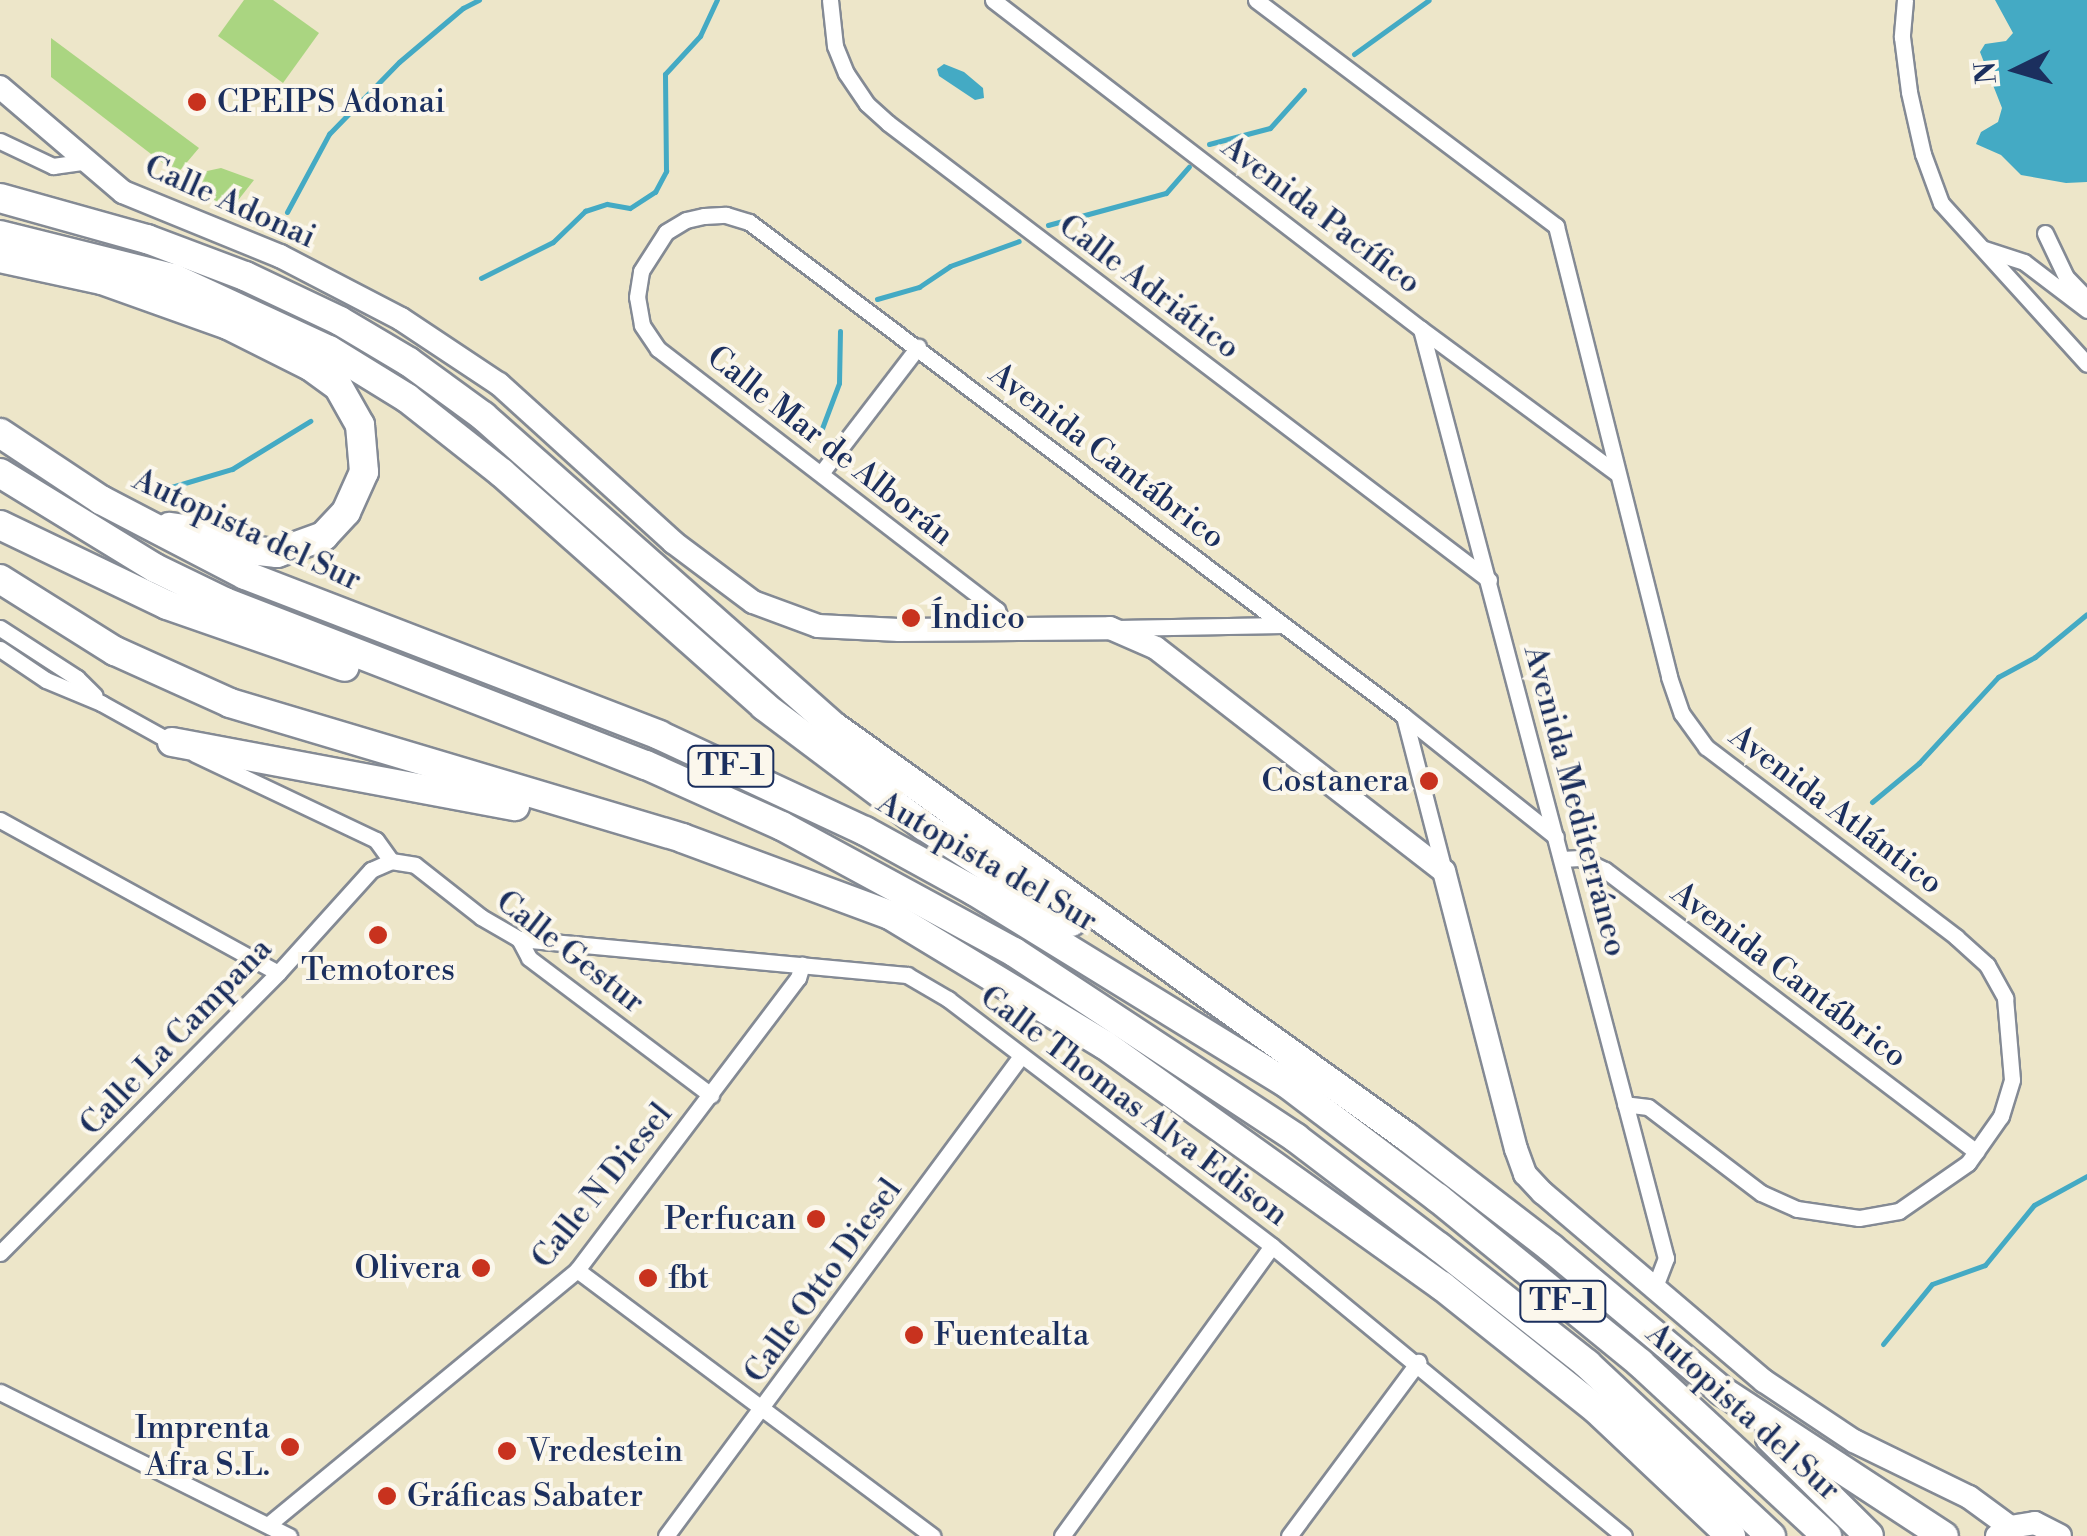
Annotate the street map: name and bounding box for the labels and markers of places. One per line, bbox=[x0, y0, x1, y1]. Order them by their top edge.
place label: CPEIPS Adonai bbox=[217, 83, 445, 121]
marker: CPEIPS Adonai bbox=[186, 91, 208, 113]
place label: Índico bbox=[931, 599, 1025, 637]
marker: Índico bbox=[900, 607, 922, 629]
place label: Costanera bbox=[1262, 762, 1409, 800]
marker: Costanera bbox=[1418, 770, 1440, 792]
marker: Temotores bbox=[367, 924, 389, 946]
place label: Temotores bbox=[301, 951, 455, 989]
place label: Perfucan bbox=[664, 1200, 796, 1238]
marker: Perfucan bbox=[805, 1208, 827, 1230]
place label: Olivera bbox=[354, 1249, 461, 1287]
marker: Olivera bbox=[470, 1257, 492, 1279]
place label: fbt bbox=[668, 1259, 709, 1297]
marker: fbt bbox=[637, 1267, 659, 1289]
place label: Fuentealta bbox=[934, 1316, 1089, 1354]
marker: Fuentealta bbox=[903, 1324, 925, 1346]
place label: Imprenta Afra S.L. bbox=[135, 1410, 270, 1485]
place label: Vredestein bbox=[527, 1432, 683, 1470]
marker: Imprenta Afra S.L. bbox=[279, 1436, 301, 1458]
marker: Vredestein bbox=[496, 1440, 518, 1462]
place label: Gráficas Sabater bbox=[407, 1477, 643, 1515]
marker: Gráficas Sabater bbox=[376, 1485, 398, 1507]

